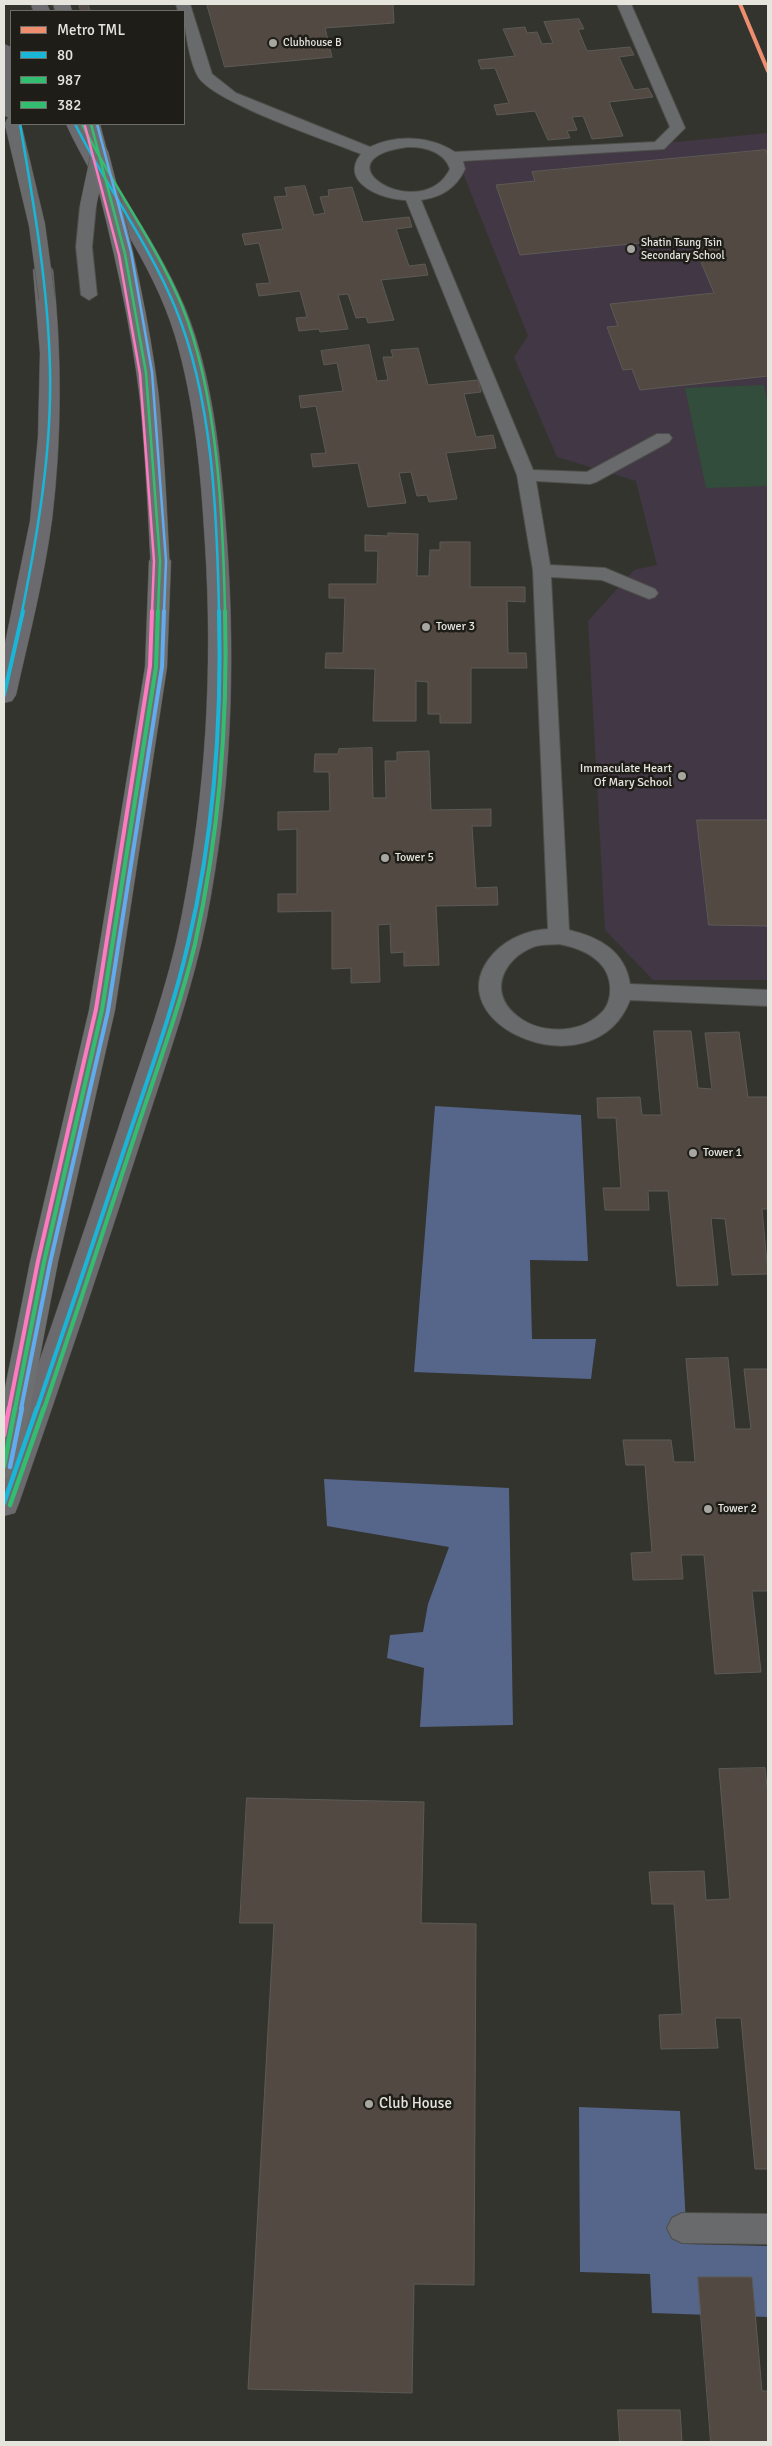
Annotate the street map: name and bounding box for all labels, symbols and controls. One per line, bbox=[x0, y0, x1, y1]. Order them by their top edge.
legend bbox=[10, 10, 185, 125]
text: Metro TML bbox=[57, 21, 125, 39]
place label: Clubhouse B bbox=[283, 36, 342, 50]
marker: Clubhouse B bbox=[267, 37, 279, 49]
text: 80 bbox=[57, 46, 73, 64]
text: 987 bbox=[57, 71, 81, 89]
text: 382 bbox=[57, 96, 81, 114]
place label: Shatin Tsung Tsin Secondary School bbox=[641, 236, 725, 262]
marker: Shatin Tsung Tsin Secondary School bbox=[625, 243, 637, 255]
place label: Tower 3 bbox=[436, 620, 475, 634]
marker: Tower 3 bbox=[420, 621, 432, 633]
place label: Immaculate Heart Of Mary School bbox=[580, 762, 672, 790]
marker: Immaculate Heart Of Mary School bbox=[676, 770, 688, 782]
place label: Tower 5 bbox=[395, 851, 434, 865]
marker: Tower 5 bbox=[379, 852, 391, 864]
place label: Tower 1 bbox=[703, 1146, 742, 1160]
marker: Tower 1 bbox=[687, 1147, 699, 1159]
place label: Tower 2 bbox=[718, 1502, 757, 1516]
marker: Tower 2 bbox=[702, 1503, 714, 1515]
place label: Club House bbox=[379, 2095, 452, 2113]
marker: Club House bbox=[363, 2098, 375, 2110]

